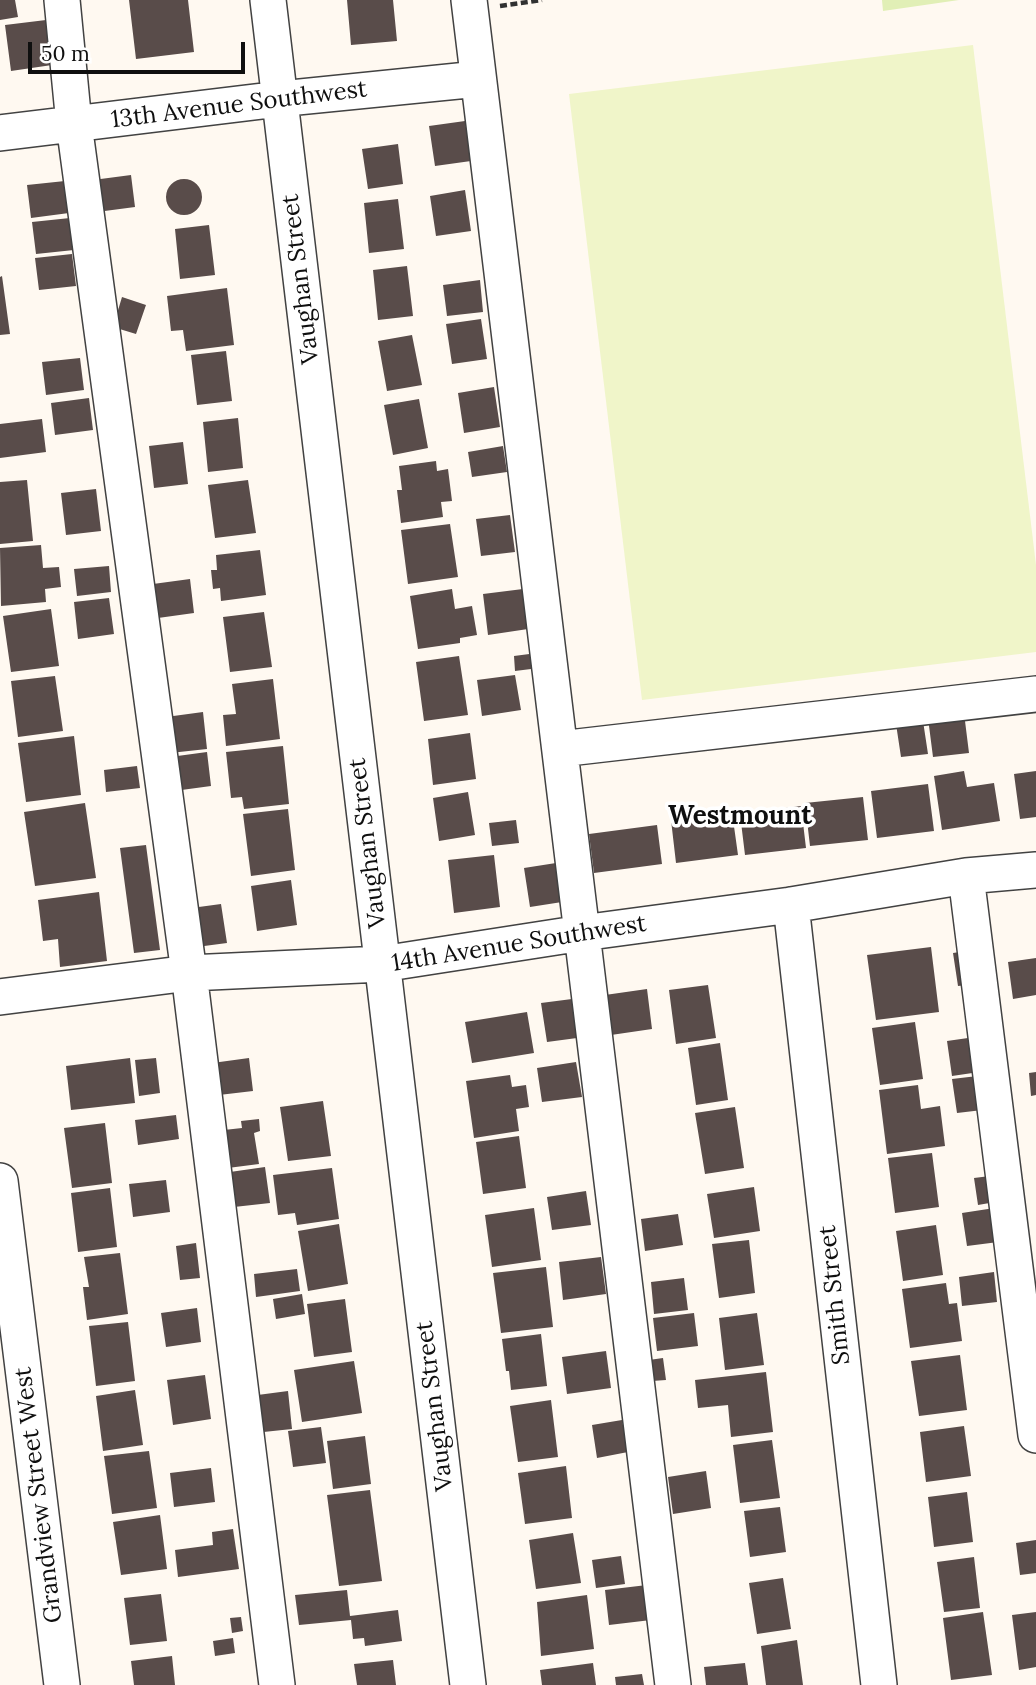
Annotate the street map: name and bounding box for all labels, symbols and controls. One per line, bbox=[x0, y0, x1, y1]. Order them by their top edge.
scale bar bbox=[32, 28, 248, 72]
text: 50 m bbox=[41, 40, 90, 67]
street label: 13th Avenue Southwest bbox=[109, 75, 369, 135]
street label: Vaughan Street bbox=[276, 192, 326, 366]
street label: Vaughan Street bbox=[343, 756, 393, 930]
district label: Westmount bbox=[668, 801, 812, 833]
street label: 14th Avenue Southwest bbox=[390, 910, 648, 978]
street label: Smith Street bbox=[813, 1224, 857, 1366]
street label: Vaughan Street bbox=[410, 1319, 460, 1493]
street label: Grandview Street West bbox=[9, 1365, 69, 1625]

